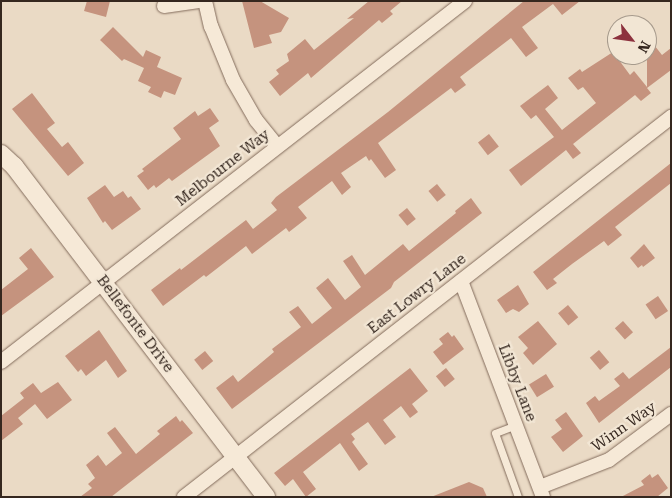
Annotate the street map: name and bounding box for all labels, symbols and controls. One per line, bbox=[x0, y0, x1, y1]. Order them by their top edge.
north arrow bbox=[607, 15, 657, 65]
text: N bbox=[635, 38, 654, 56]
street label: Melbourne Way bbox=[172, 126, 274, 210]
street label: East Lowry Lane bbox=[364, 250, 470, 338]
street label: Bellefonte Drive bbox=[93, 272, 177, 376]
street label: Libby Lane bbox=[494, 342, 540, 424]
street label: Winn Way bbox=[588, 398, 660, 456]

